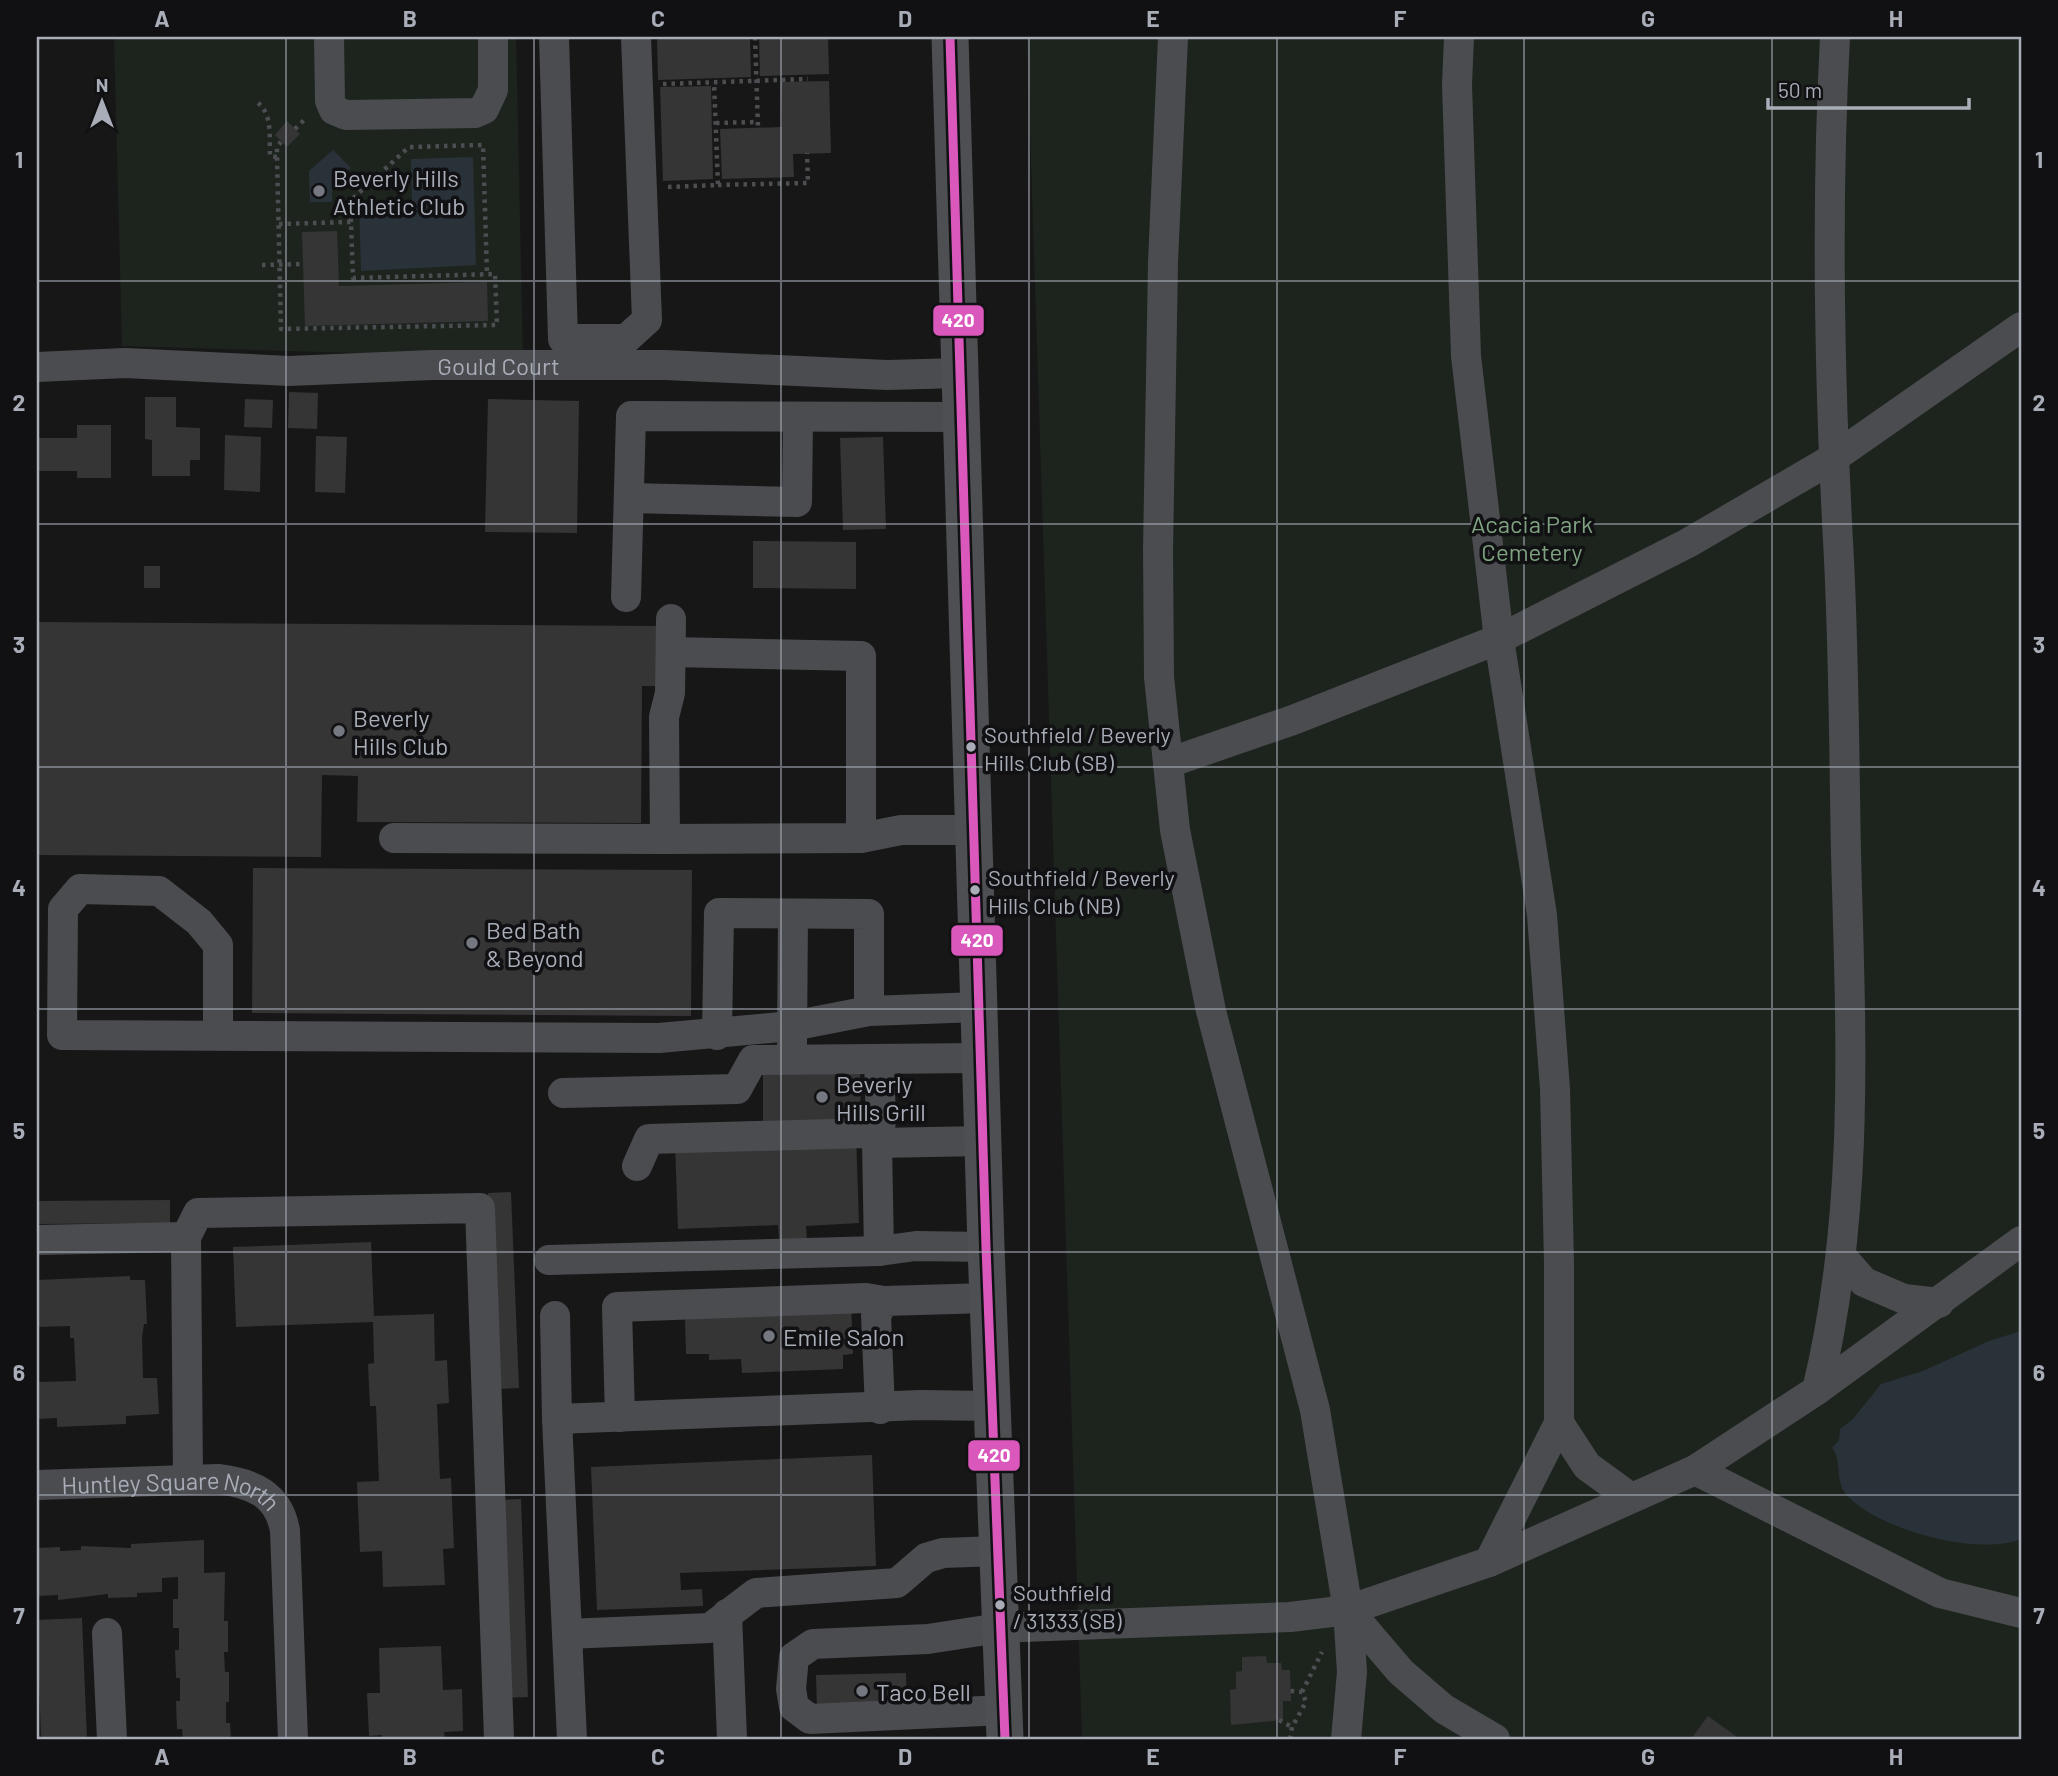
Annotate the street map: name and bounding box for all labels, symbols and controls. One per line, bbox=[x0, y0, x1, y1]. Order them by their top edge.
text: A bbox=[154, 4, 170, 32]
text: B bbox=[403, 4, 417, 32]
text: C bbox=[651, 4, 665, 32]
text: D bbox=[898, 4, 912, 32]
text: E bbox=[1146, 4, 1160, 32]
text: F bbox=[1394, 4, 1407, 32]
text: G bbox=[1641, 4, 1655, 32]
text: H bbox=[1889, 4, 1903, 32]
north arrow bbox=[66, 66, 136, 136]
scale bar bbox=[1768, 66, 1969, 110]
text: N bbox=[96, 73, 108, 96]
text: 50 m bbox=[1778, 77, 1822, 102]
text: 1 bbox=[15, 145, 23, 173]
text: 1 bbox=[2035, 145, 2043, 173]
place label: Beverly Hills Athletic Club bbox=[333, 163, 465, 220]
marker: Beverly Hills Athletic Club bbox=[311, 183, 327, 199]
line badge: 420 bbox=[932, 304, 985, 337]
text: 420 bbox=[942, 308, 974, 331]
street label: Gould Court bbox=[437, 351, 560, 380]
text: 2 bbox=[13, 388, 25, 416]
text: 2 bbox=[2033, 388, 2045, 416]
park label: Acacia Park Cemetery bbox=[1471, 509, 1593, 566]
text: 3 bbox=[13, 630, 25, 658]
text: 3 bbox=[2033, 630, 2045, 658]
place label: Beverly Hills Club bbox=[353, 703, 448, 760]
place label: Southfield / Beverly Hills Club (SB) bbox=[984, 721, 1171, 775]
marker: Beverly Hills Club bbox=[331, 723, 347, 739]
marker: Southfield / Beverly Hills Club (SB) bbox=[964, 740, 978, 754]
place label: Southfield / Beverly Hills Club (NB) bbox=[988, 864, 1175, 918]
text: 4 bbox=[12, 873, 26, 901]
text: 4 bbox=[2032, 873, 2046, 901]
marker: Southfield / Beverly Hills Club (NB) bbox=[968, 883, 982, 897]
place label: Bed Bath & Beyond bbox=[486, 915, 584, 972]
line badge: 420 bbox=[950, 924, 1004, 957]
text: 420 bbox=[961, 928, 993, 951]
marker: Bed Bath & Beyond bbox=[464, 935, 480, 951]
place label: Beverly Hills Grill bbox=[836, 1069, 926, 1126]
marker: Beverly Hills Grill bbox=[814, 1089, 830, 1105]
text: 5 bbox=[13, 1116, 25, 1144]
text: 5 bbox=[2033, 1116, 2045, 1144]
place label: Emile Salon bbox=[783, 1322, 904, 1351]
marker: Emile Salon bbox=[761, 1328, 777, 1344]
text: 6 bbox=[13, 1358, 25, 1386]
text: 6 bbox=[2033, 1358, 2045, 1386]
line badge: 420 bbox=[967, 1439, 1021, 1472]
text: 420 bbox=[978, 1443, 1010, 1466]
street label: Huntley Square North bbox=[61, 1464, 287, 1516]
place label: Southfield / 31333 (SB) bbox=[1013, 1579, 1122, 1633]
marker: Southfield / 31333 (SB) bbox=[993, 1598, 1007, 1612]
text: 7 bbox=[13, 1601, 25, 1629]
text: 7 bbox=[2033, 1601, 2045, 1629]
place label: Taco Bell bbox=[876, 1677, 971, 1706]
marker: Taco Bell bbox=[854, 1683, 870, 1699]
text: A bbox=[154, 1742, 170, 1770]
text: B bbox=[403, 1742, 417, 1770]
text: C bbox=[651, 1742, 665, 1770]
text: D bbox=[898, 1742, 912, 1770]
text: E bbox=[1146, 1742, 1160, 1770]
text: F bbox=[1394, 1742, 1407, 1770]
text: G bbox=[1641, 1742, 1655, 1770]
text: H bbox=[1889, 1742, 1903, 1770]

